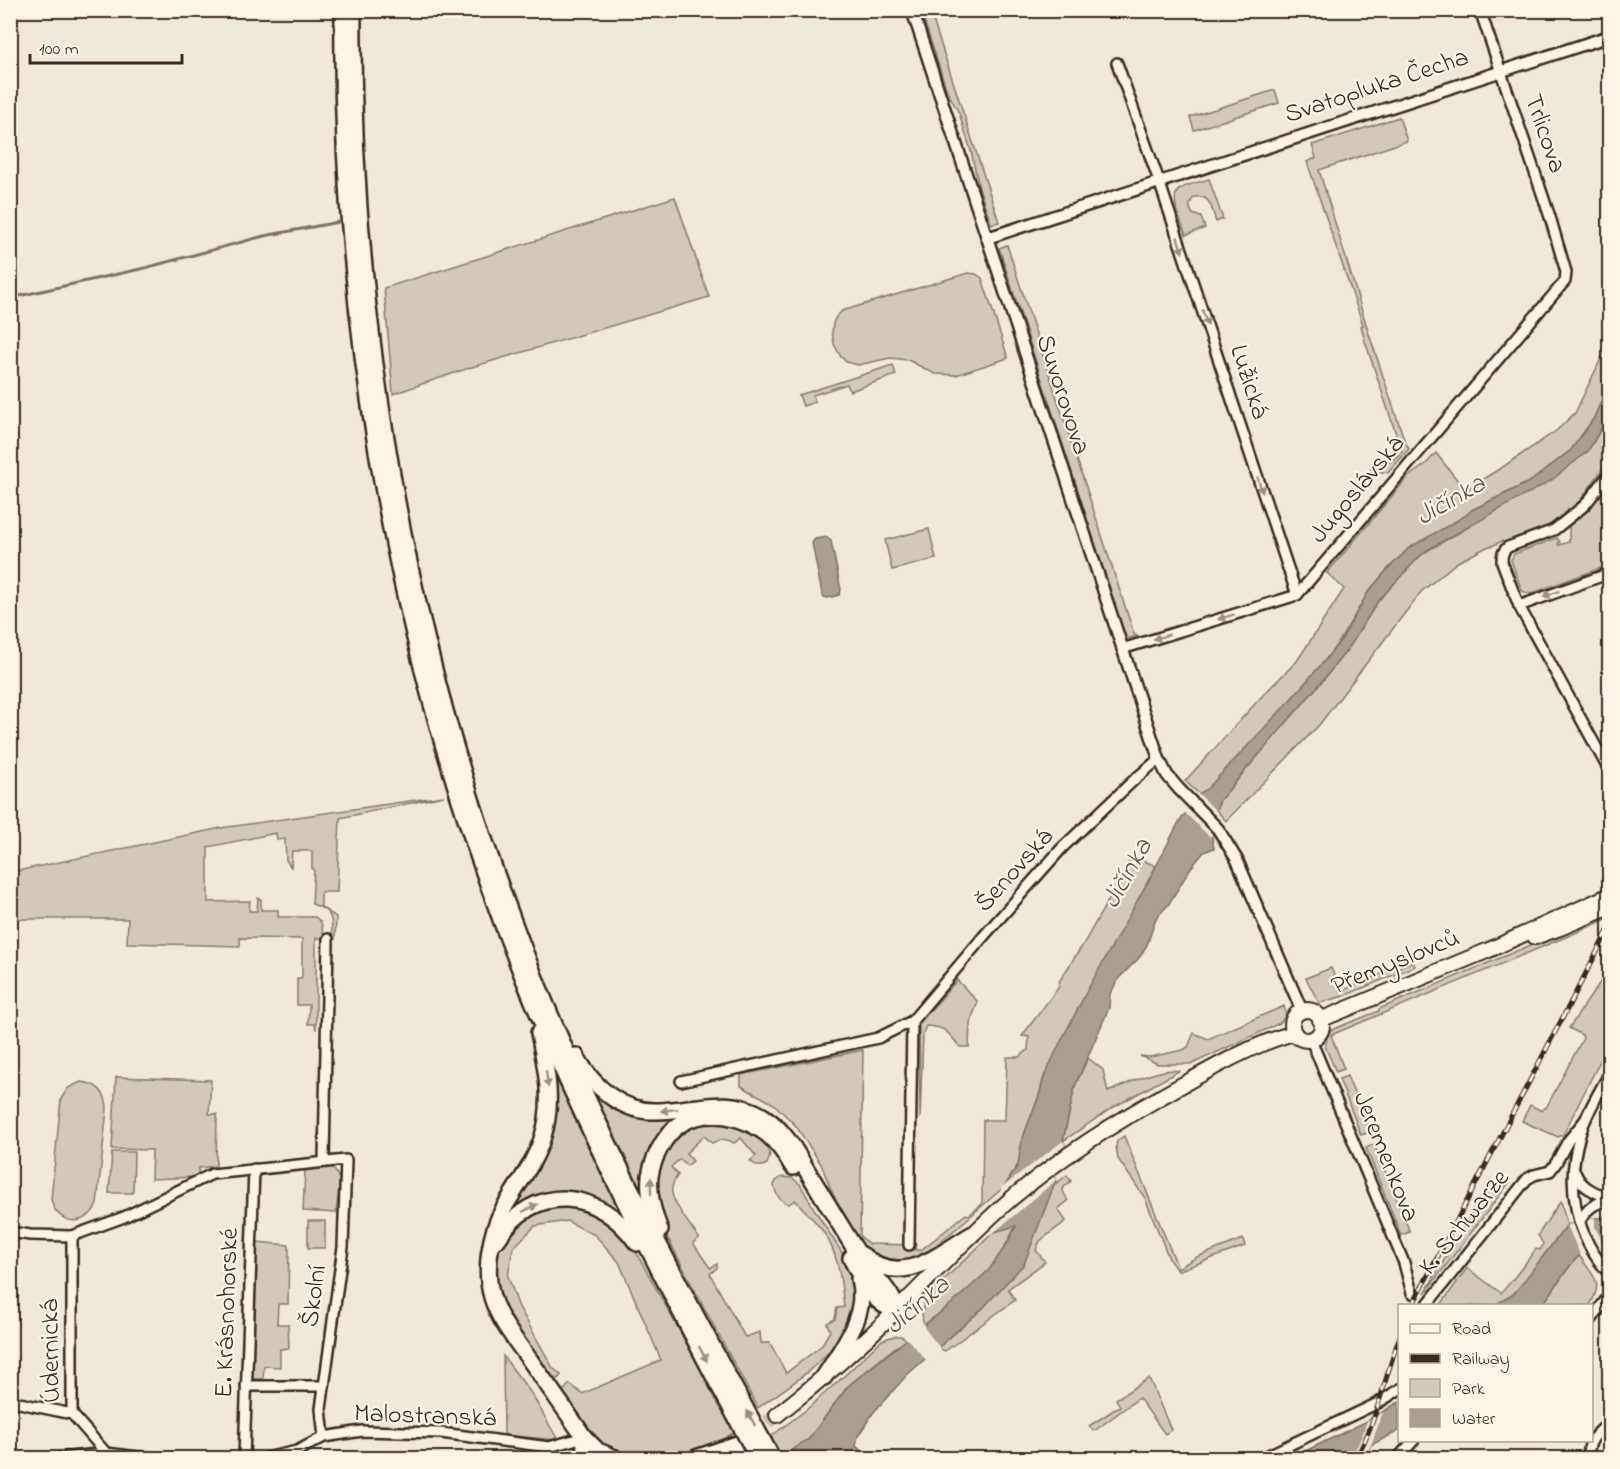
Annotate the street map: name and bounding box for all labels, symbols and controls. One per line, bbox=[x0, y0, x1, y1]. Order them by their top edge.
scale bar bbox=[30, 27, 182, 65]
text: 100 m bbox=[39, 37, 79, 63]
street label: Svatopluka Čecha bbox=[1280, 39, 1474, 135]
street label: Trlicova bbox=[1513, 89, 1575, 179]
one-way arrow bbox=[1176, 236, 1186, 254]
one-way arrow bbox=[1200, 309, 1210, 327]
street label: Suvorovova bbox=[1025, 330, 1099, 460]
street label: Lužická bbox=[1218, 340, 1278, 424]
street label: Jugoslávská bbox=[1301, 428, 1415, 552]
water label: Jičínka bbox=[1409, 465, 1493, 537]
one-way arrow bbox=[1256, 477, 1266, 495]
one-way arrow bbox=[1542, 590, 1560, 599]
one-way arrow bbox=[1217, 612, 1235, 622]
one-way arrow bbox=[1152, 633, 1170, 642]
street label: Šenovská bbox=[967, 820, 1063, 922]
water label: Jičínka bbox=[1093, 832, 1163, 916]
street label: Přemyslovců bbox=[1326, 920, 1466, 1006]
one-way arrow bbox=[542, 1069, 552, 1088]
street label: Jeremenkova bbox=[1342, 1086, 1428, 1228]
one-way arrow bbox=[660, 1105, 679, 1115]
street label: K. Schwarze bbox=[1410, 1162, 1520, 1284]
one-way arrow bbox=[646, 1176, 655, 1195]
one-way arrow bbox=[522, 1203, 539, 1213]
street label: E. Krásnohorské bbox=[206, 1227, 250, 1399]
street label: Školní bbox=[292, 1262, 338, 1330]
water label: Jičínka bbox=[877, 1267, 959, 1345]
street label: Údernická bbox=[32, 1299, 72, 1403]
legend bbox=[1398, 1304, 1593, 1442]
text: Road bbox=[1452, 1317, 1491, 1343]
one-way arrow bbox=[698, 1345, 707, 1362]
text: Railway bbox=[1452, 1347, 1509, 1373]
text: Park bbox=[1452, 1377, 1485, 1403]
street label: Malostranská bbox=[353, 1396, 497, 1438]
text: Water bbox=[1452, 1407, 1496, 1433]
one-way arrow bbox=[746, 1410, 756, 1427]

